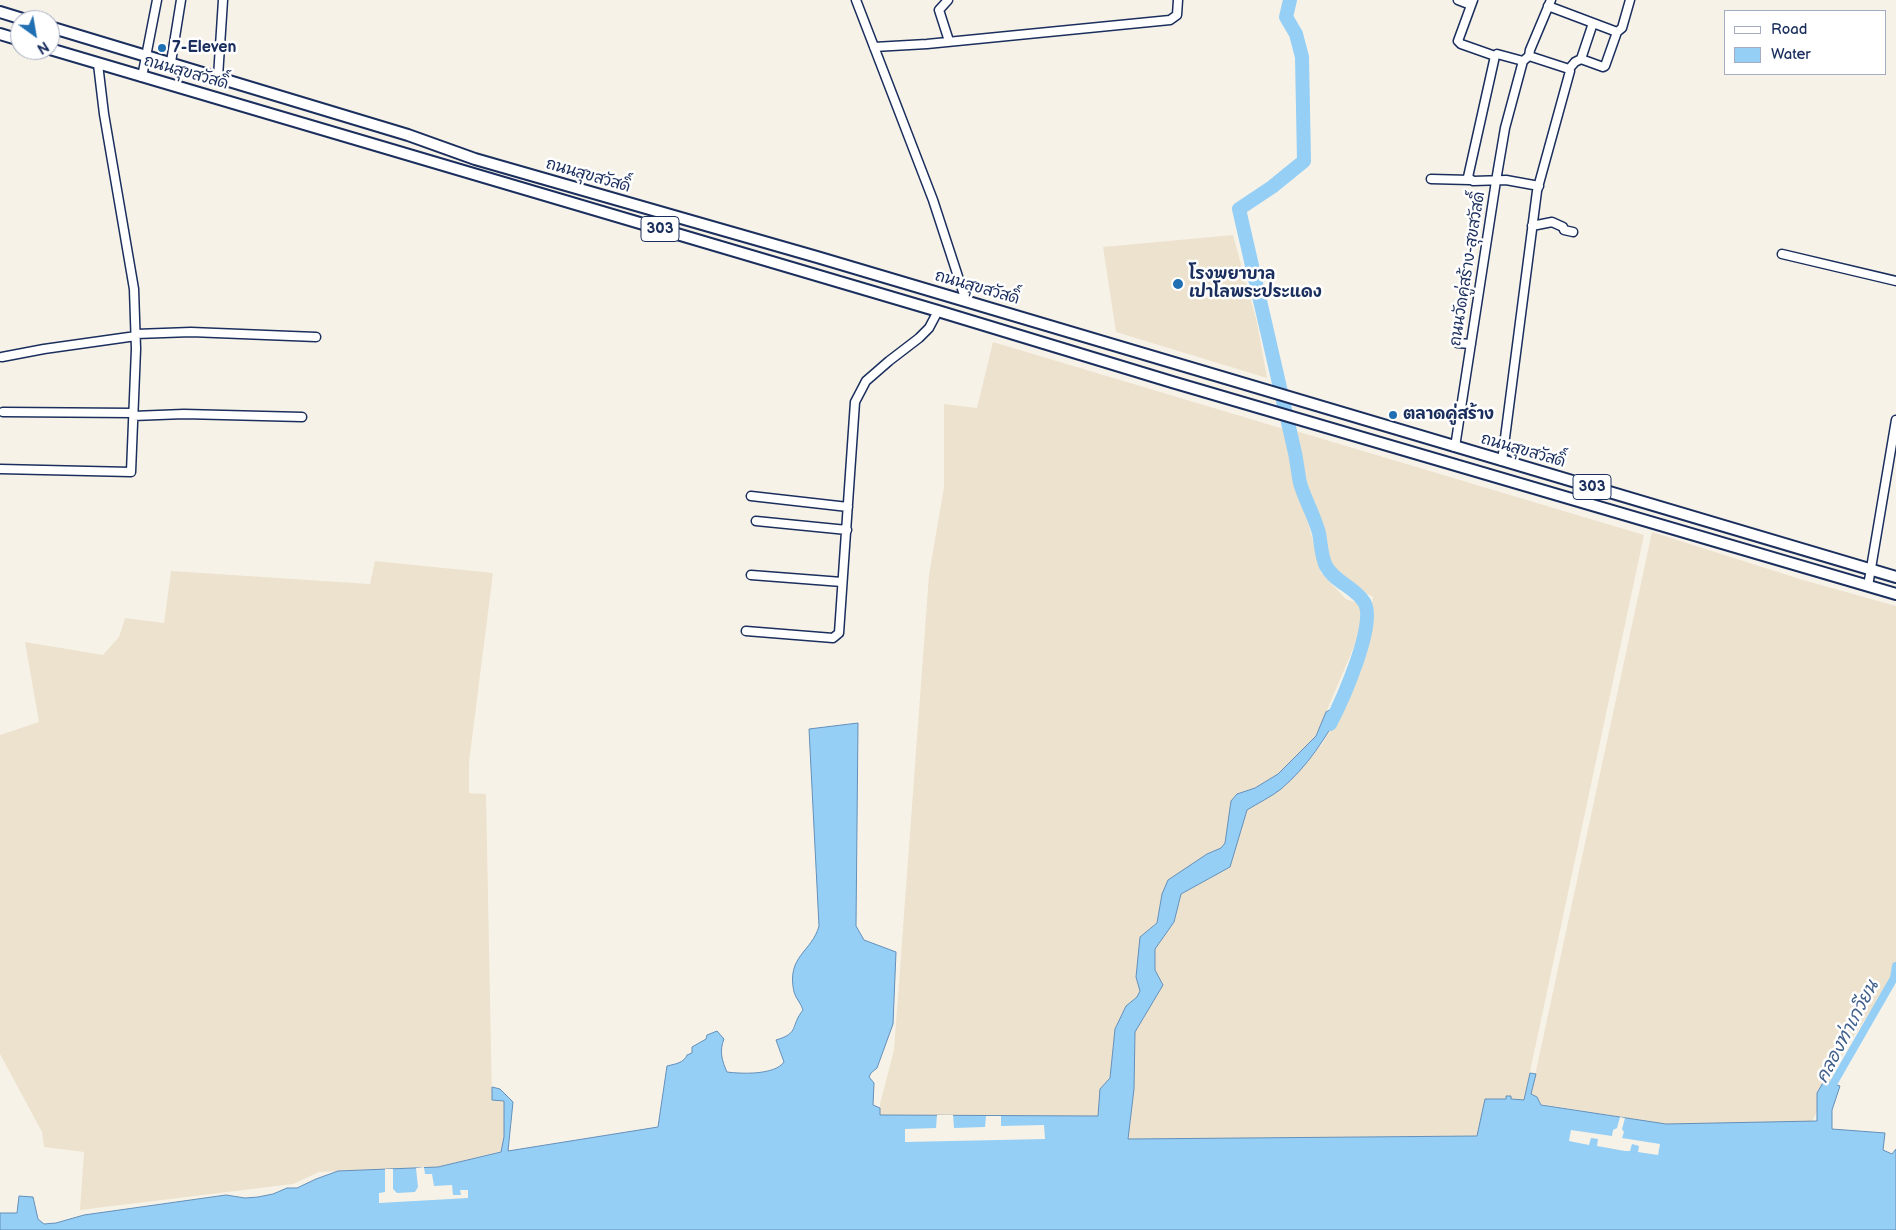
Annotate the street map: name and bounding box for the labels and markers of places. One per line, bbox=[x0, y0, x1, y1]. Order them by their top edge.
place label: 7-Eleven bbox=[172, 38, 236, 58]
marker: 7-Eleven bbox=[156, 42, 168, 54]
place label: โรงพยาบาล เปาโลพระประแดง bbox=[1189, 265, 1322, 303]
marker: โรงพยาบาล เปาโลพระประแดง bbox=[1171, 277, 1185, 291]
place label: ตลาดคู่สร้าง bbox=[1403, 405, 1494, 425]
marker: ตลาดคู่สร้าง bbox=[1387, 409, 1399, 421]

